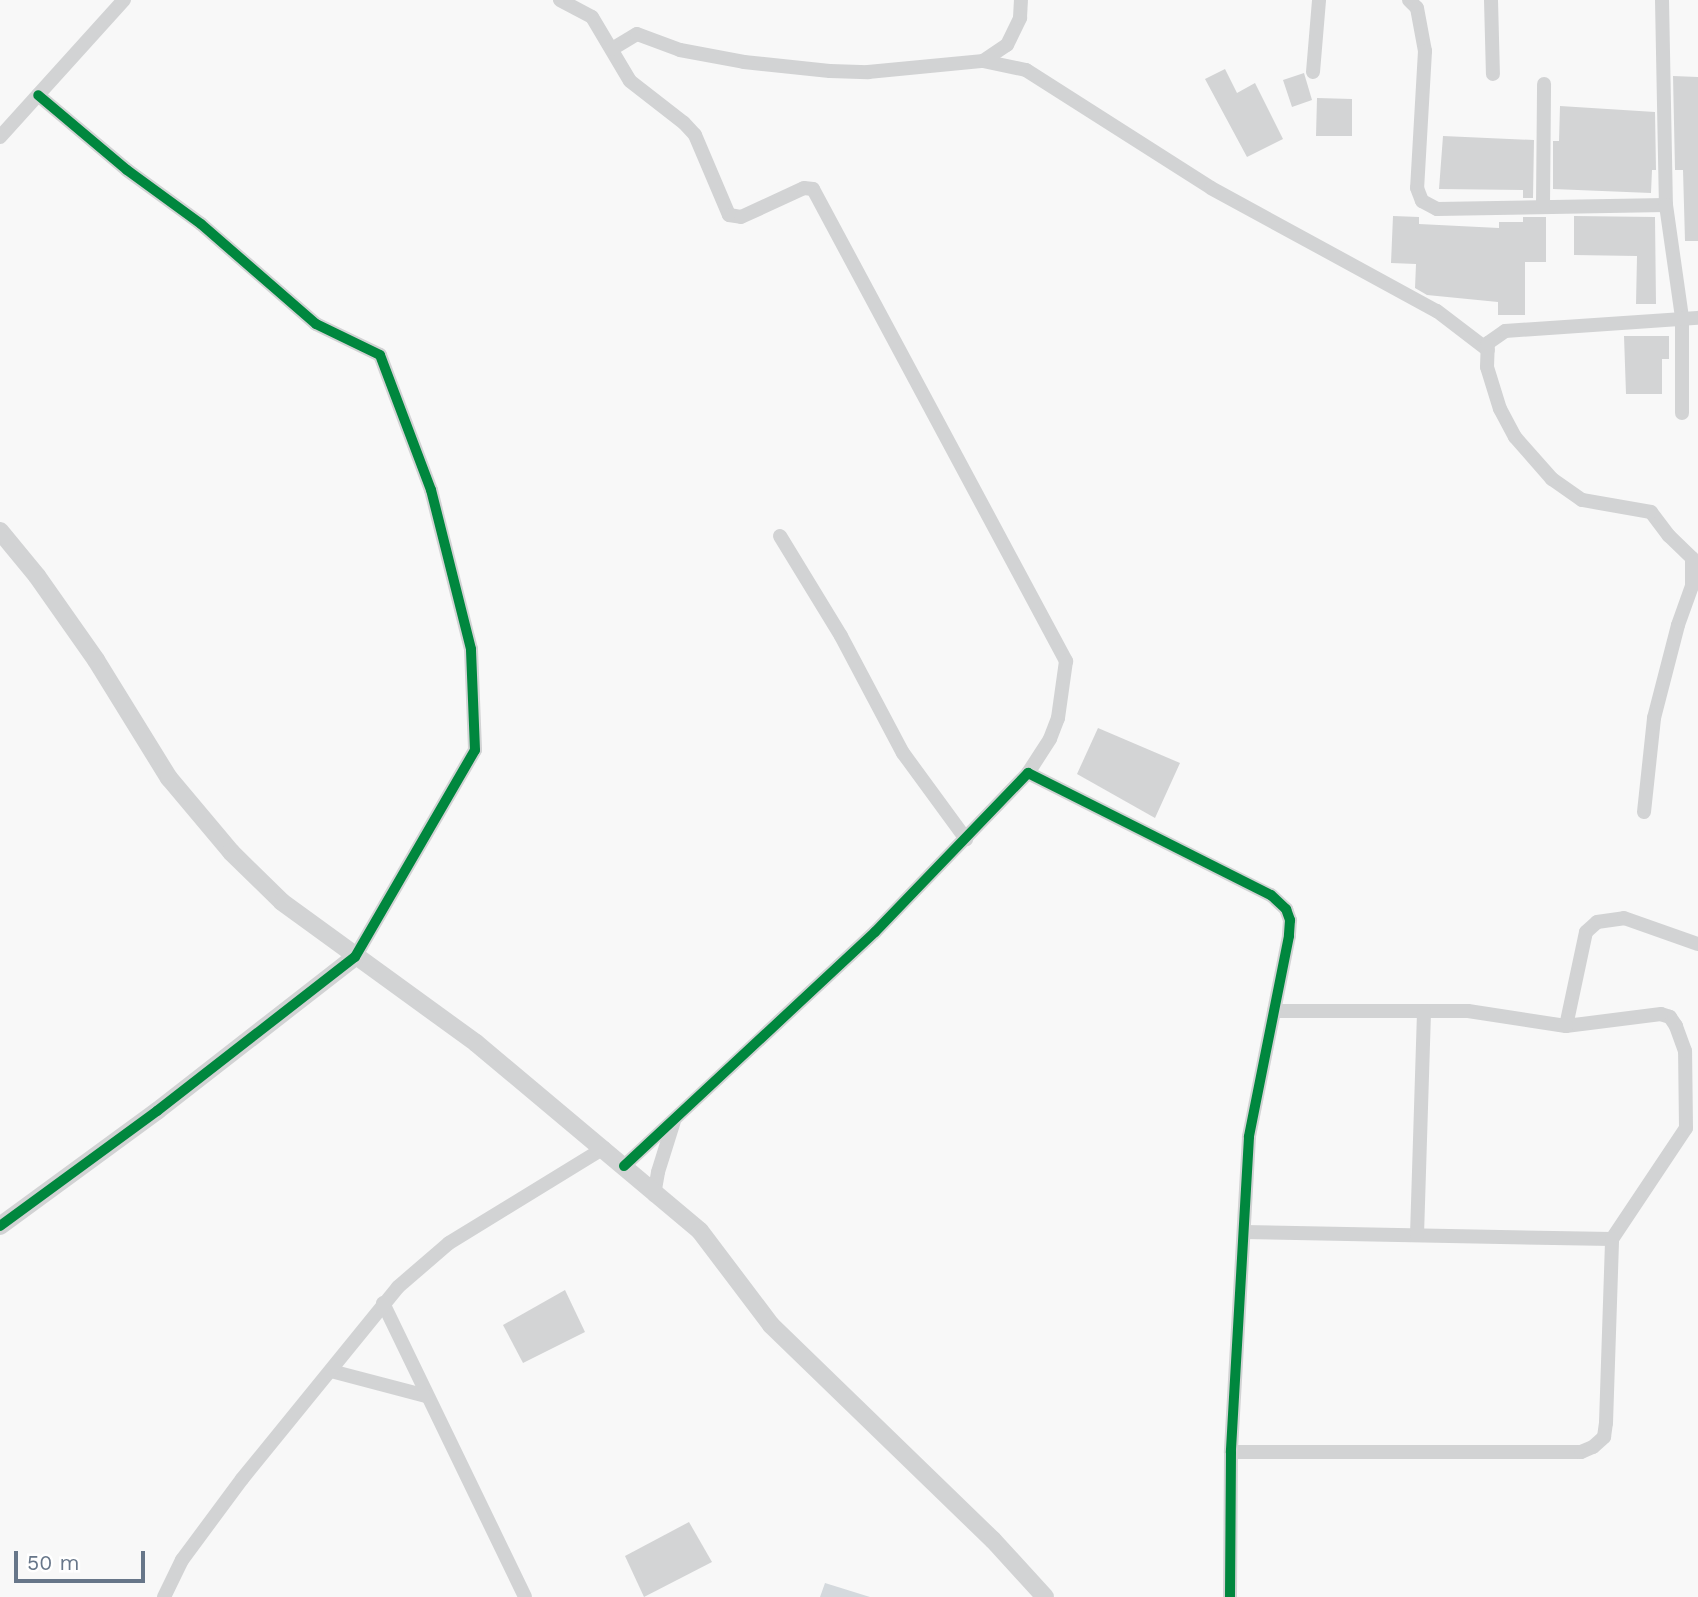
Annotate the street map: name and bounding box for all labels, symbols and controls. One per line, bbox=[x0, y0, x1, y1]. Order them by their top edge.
scale bar bbox=[18, 1538, 149, 1582]
text: 50 m bbox=[27, 1550, 79, 1575]

